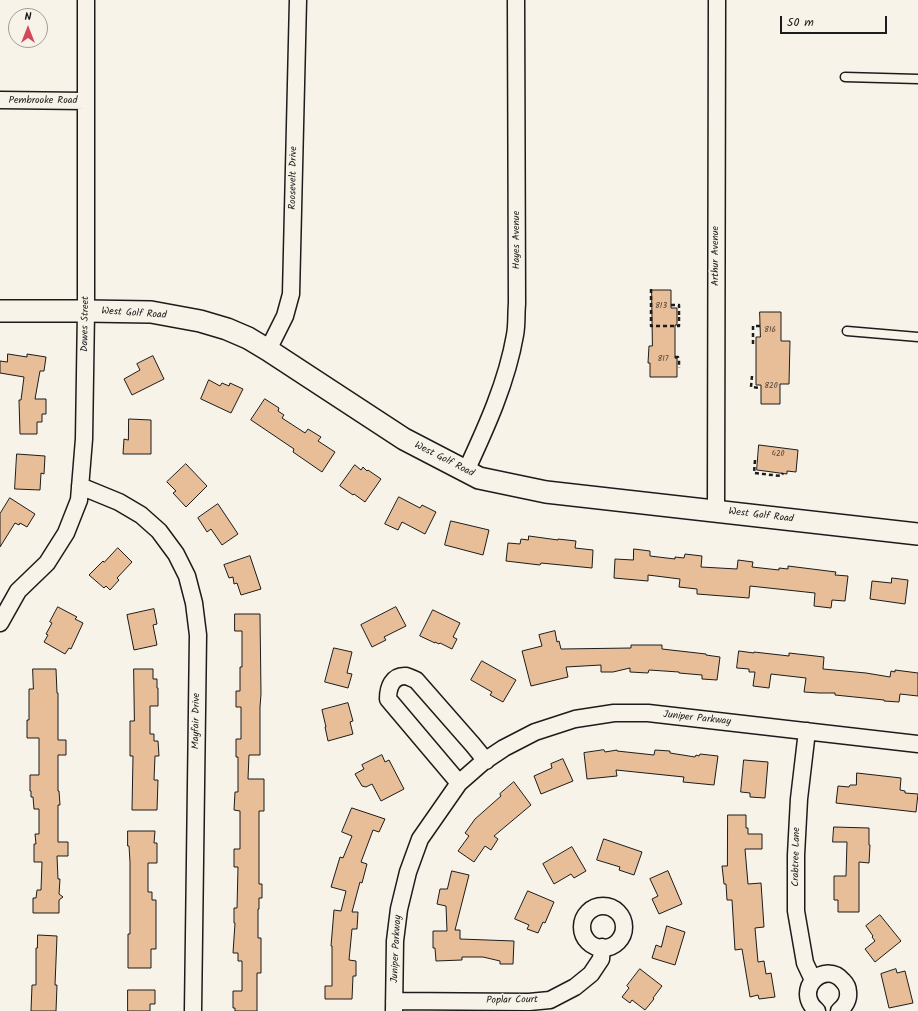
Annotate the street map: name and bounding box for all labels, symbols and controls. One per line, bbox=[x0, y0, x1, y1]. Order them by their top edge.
north arrow bbox=[8, 8, 48, 48]
text: N bbox=[25, 8, 31, 26]
scale bar bbox=[782, 8, 889, 34]
text: 50 m bbox=[787, 13, 814, 32]
street label: Pembrooke Road bbox=[9, 95, 77, 107]
street label: Roosevelt Drive bbox=[287, 146, 301, 210]
street label: Hayes Avenue bbox=[511, 211, 523, 269]
street label: Arthur Avenue bbox=[710, 226, 722, 286]
street label: Dawes Street bbox=[80, 296, 92, 352]
house number: 813 bbox=[655, 302, 667, 312]
street label: West Golf Road bbox=[101, 306, 167, 322]
house number: 816 bbox=[764, 326, 776, 336]
house number: 817 bbox=[657, 355, 669, 365]
house number: 820 bbox=[764, 382, 778, 392]
street label: West Golf Road bbox=[412, 440, 476, 480]
house number: 420 bbox=[771, 450, 785, 460]
street label: West Golf Road bbox=[728, 506, 794, 526]
street label: Mayfair Drive bbox=[191, 693, 203, 749]
street label: Juniper Parkway bbox=[663, 709, 731, 729]
street label: Crabtree Lane bbox=[790, 827, 804, 887]
street label: Juniper Parkway bbox=[389, 915, 405, 983]
street label: Poplar Court bbox=[486, 995, 538, 1007]

